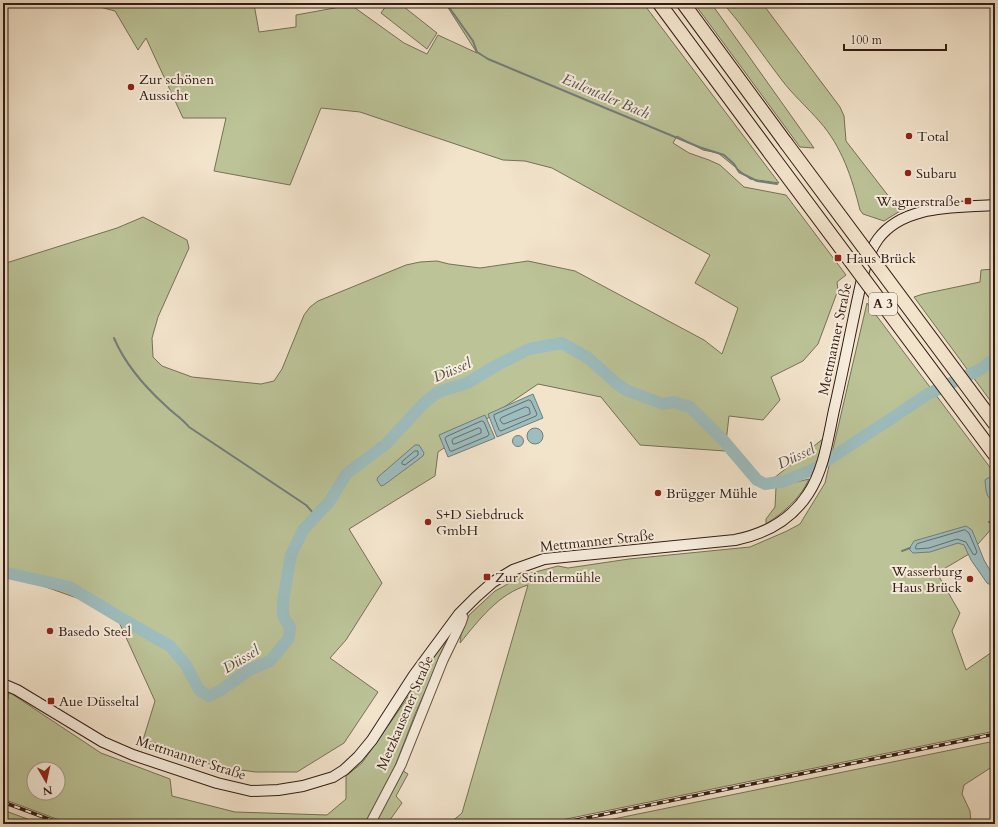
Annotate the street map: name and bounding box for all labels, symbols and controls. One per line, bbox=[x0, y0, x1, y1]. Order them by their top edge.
scale bar bbox=[844, 26, 946, 52]
text: 100 m bbox=[850, 32, 883, 48]
water label: Eulentaler Bach bbox=[559, 69, 654, 124]
place label: Zur schönen Aussicht bbox=[139, 70, 214, 105]
marker: Zur schönen Aussicht bbox=[126, 82, 136, 92]
place label: Total bbox=[917, 127, 949, 146]
marker: Total bbox=[904, 131, 914, 141]
place label: Subaru bbox=[916, 164, 957, 183]
marker: Subaru bbox=[903, 168, 913, 178]
place label: Wagnerstraße bbox=[875, 192, 960, 211]
marker: Wagnerstraße bbox=[963, 196, 973, 206]
place label: Haus Brück bbox=[846, 249, 917, 268]
marker: Haus Brück bbox=[833, 253, 843, 263]
street label: Mettmanner Straße bbox=[814, 281, 856, 397]
road number: A 3 bbox=[869, 293, 897, 315]
water label: Düssel bbox=[430, 353, 475, 387]
water label: Düssel bbox=[774, 438, 819, 473]
place label: Brügger Mühle bbox=[666, 484, 758, 503]
marker: Brügger Mühle bbox=[653, 488, 663, 498]
place label: S+D Siebdruck GmbH bbox=[436, 505, 525, 540]
marker: S+D Siebdruck GmbH bbox=[423, 517, 433, 527]
street label: Mettmanner Straße bbox=[539, 526, 655, 556]
place label: Wasserburg Haus Brück bbox=[891, 562, 962, 597]
place label: Zur Stindermühle bbox=[495, 568, 601, 587]
marker: Zur Stindermühle bbox=[482, 572, 492, 582]
marker: Wasserburg Haus Brück bbox=[965, 574, 975, 584]
place label: Basedo Steel bbox=[58, 622, 132, 641]
marker: Basedo Steel bbox=[45, 626, 55, 636]
water label: Düssel bbox=[219, 640, 264, 678]
street label: Metzkausener Straße bbox=[372, 653, 438, 773]
place label: Aue Düsseltal bbox=[59, 692, 140, 711]
marker: Aue Düsseltal bbox=[46, 696, 56, 706]
street label: Mettmanner Straße bbox=[134, 731, 248, 785]
north arrow bbox=[26, 761, 66, 801]
text: N bbox=[41, 782, 53, 799]

